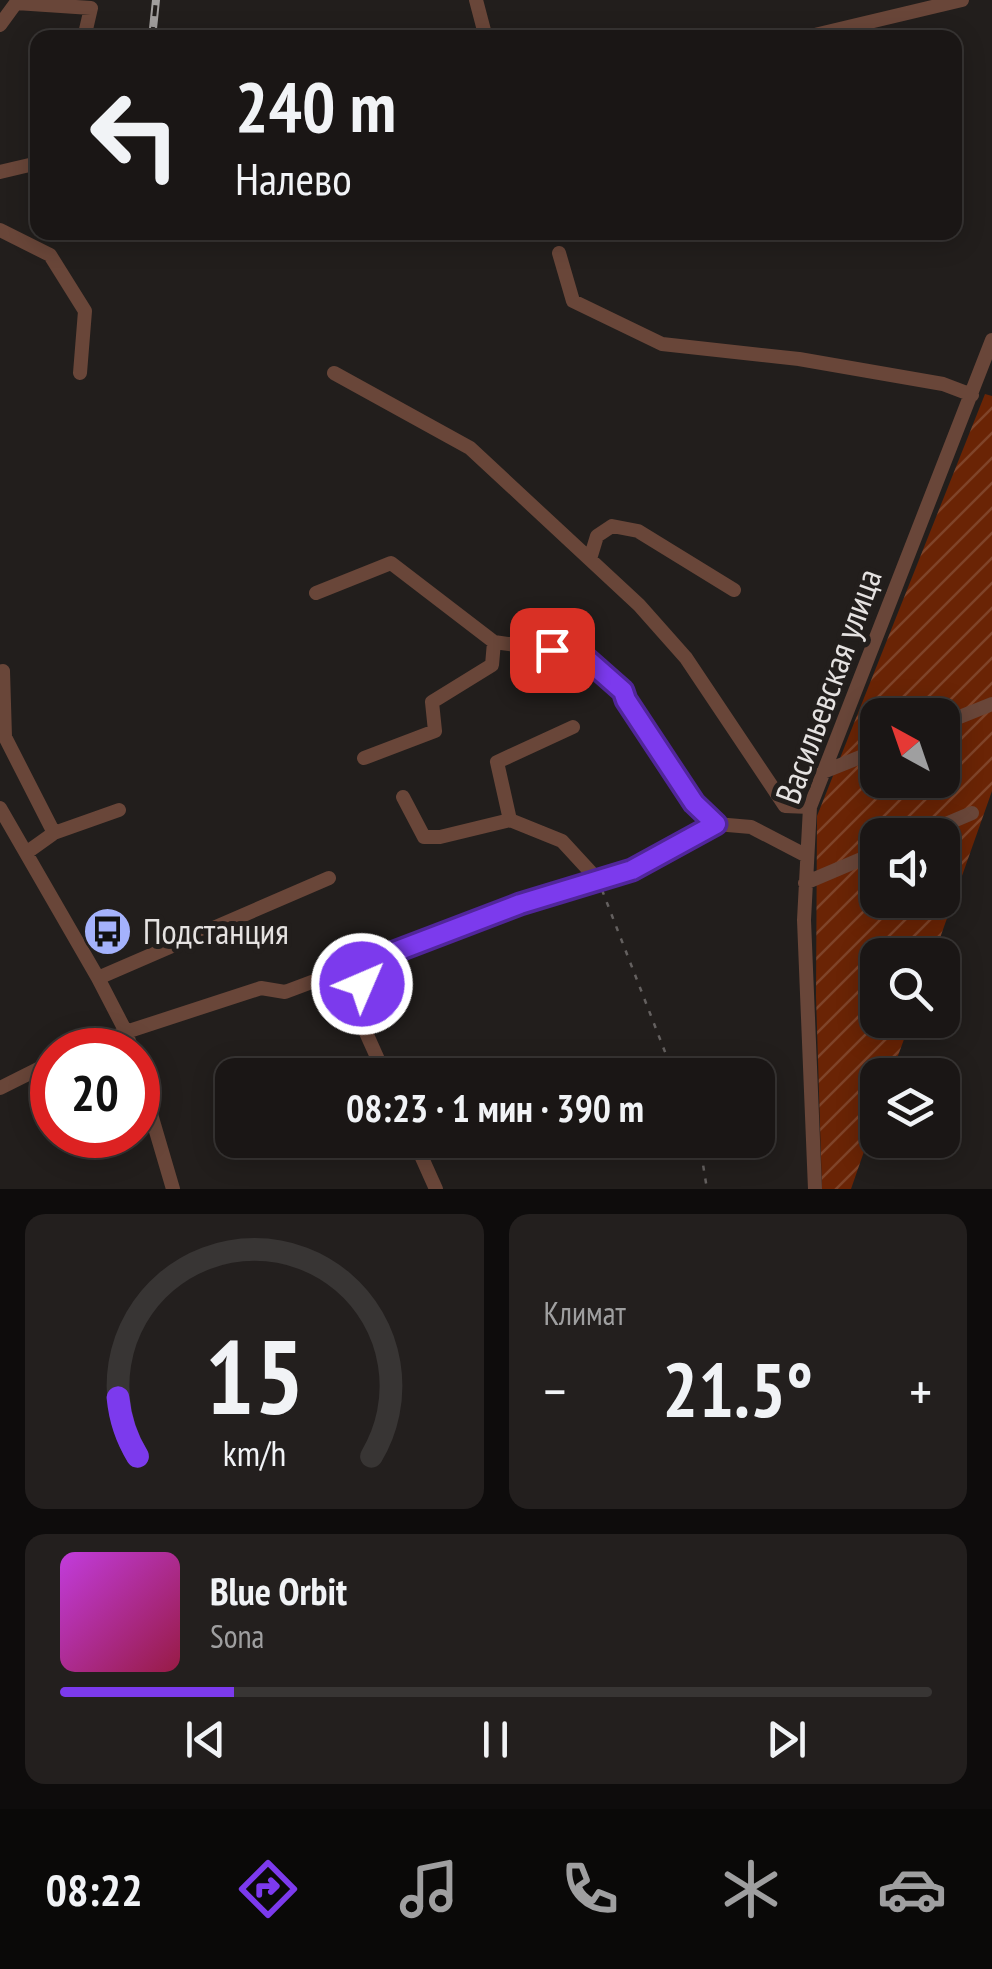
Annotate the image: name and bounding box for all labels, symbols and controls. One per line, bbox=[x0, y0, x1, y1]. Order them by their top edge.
text: 240 m bbox=[235, 61, 396, 151]
icon: left bbox=[70, 70, 200, 200]
text: Налево bbox=[235, 149, 352, 207]
street label: Васильевская улица bbox=[764, 562, 892, 810]
pin bbox=[510, 608, 595, 693]
icon: arrive bbox=[525, 623, 580, 678]
north arrow bbox=[860, 698, 960, 798]
map controls bbox=[860, 698, 960, 1158]
button: sound bbox=[860, 818, 960, 918]
bus stop icon: Подстанция bbox=[82, 905, 134, 957]
place label: Подстанция bbox=[143, 908, 289, 954]
position arrow bbox=[310, 932, 414, 1036]
button: search bbox=[860, 938, 960, 1038]
speed limit sign: 20 bbox=[30, 1028, 160, 1158]
button: layers bbox=[860, 1058, 960, 1158]
text: 08:23 · 1 мин · 390 m bbox=[346, 1083, 644, 1132]
text: Климат bbox=[544, 1292, 626, 1334]
text: 15 bbox=[205, 1308, 304, 1443]
text: 21.5° bbox=[662, 1341, 813, 1438]
text: − bbox=[544, 1355, 566, 1426]
text: + bbox=[909, 1355, 932, 1426]
text: km/h bbox=[223, 1430, 286, 1476]
text: Blue Orbit bbox=[210, 1566, 347, 1615]
text: Sona bbox=[210, 1615, 264, 1657]
icon: previous bbox=[178, 1712, 233, 1767]
icon: pause bbox=[468, 1712, 523, 1767]
icon: next bbox=[759, 1712, 814, 1767]
icon: directions bbox=[233, 1854, 303, 1924]
icon: music bbox=[394, 1854, 464, 1924]
icon: phone bbox=[555, 1854, 625, 1924]
icon: climate bbox=[716, 1854, 786, 1924]
icon: car bbox=[877, 1854, 947, 1924]
text: 08:22 bbox=[45, 1860, 143, 1918]

